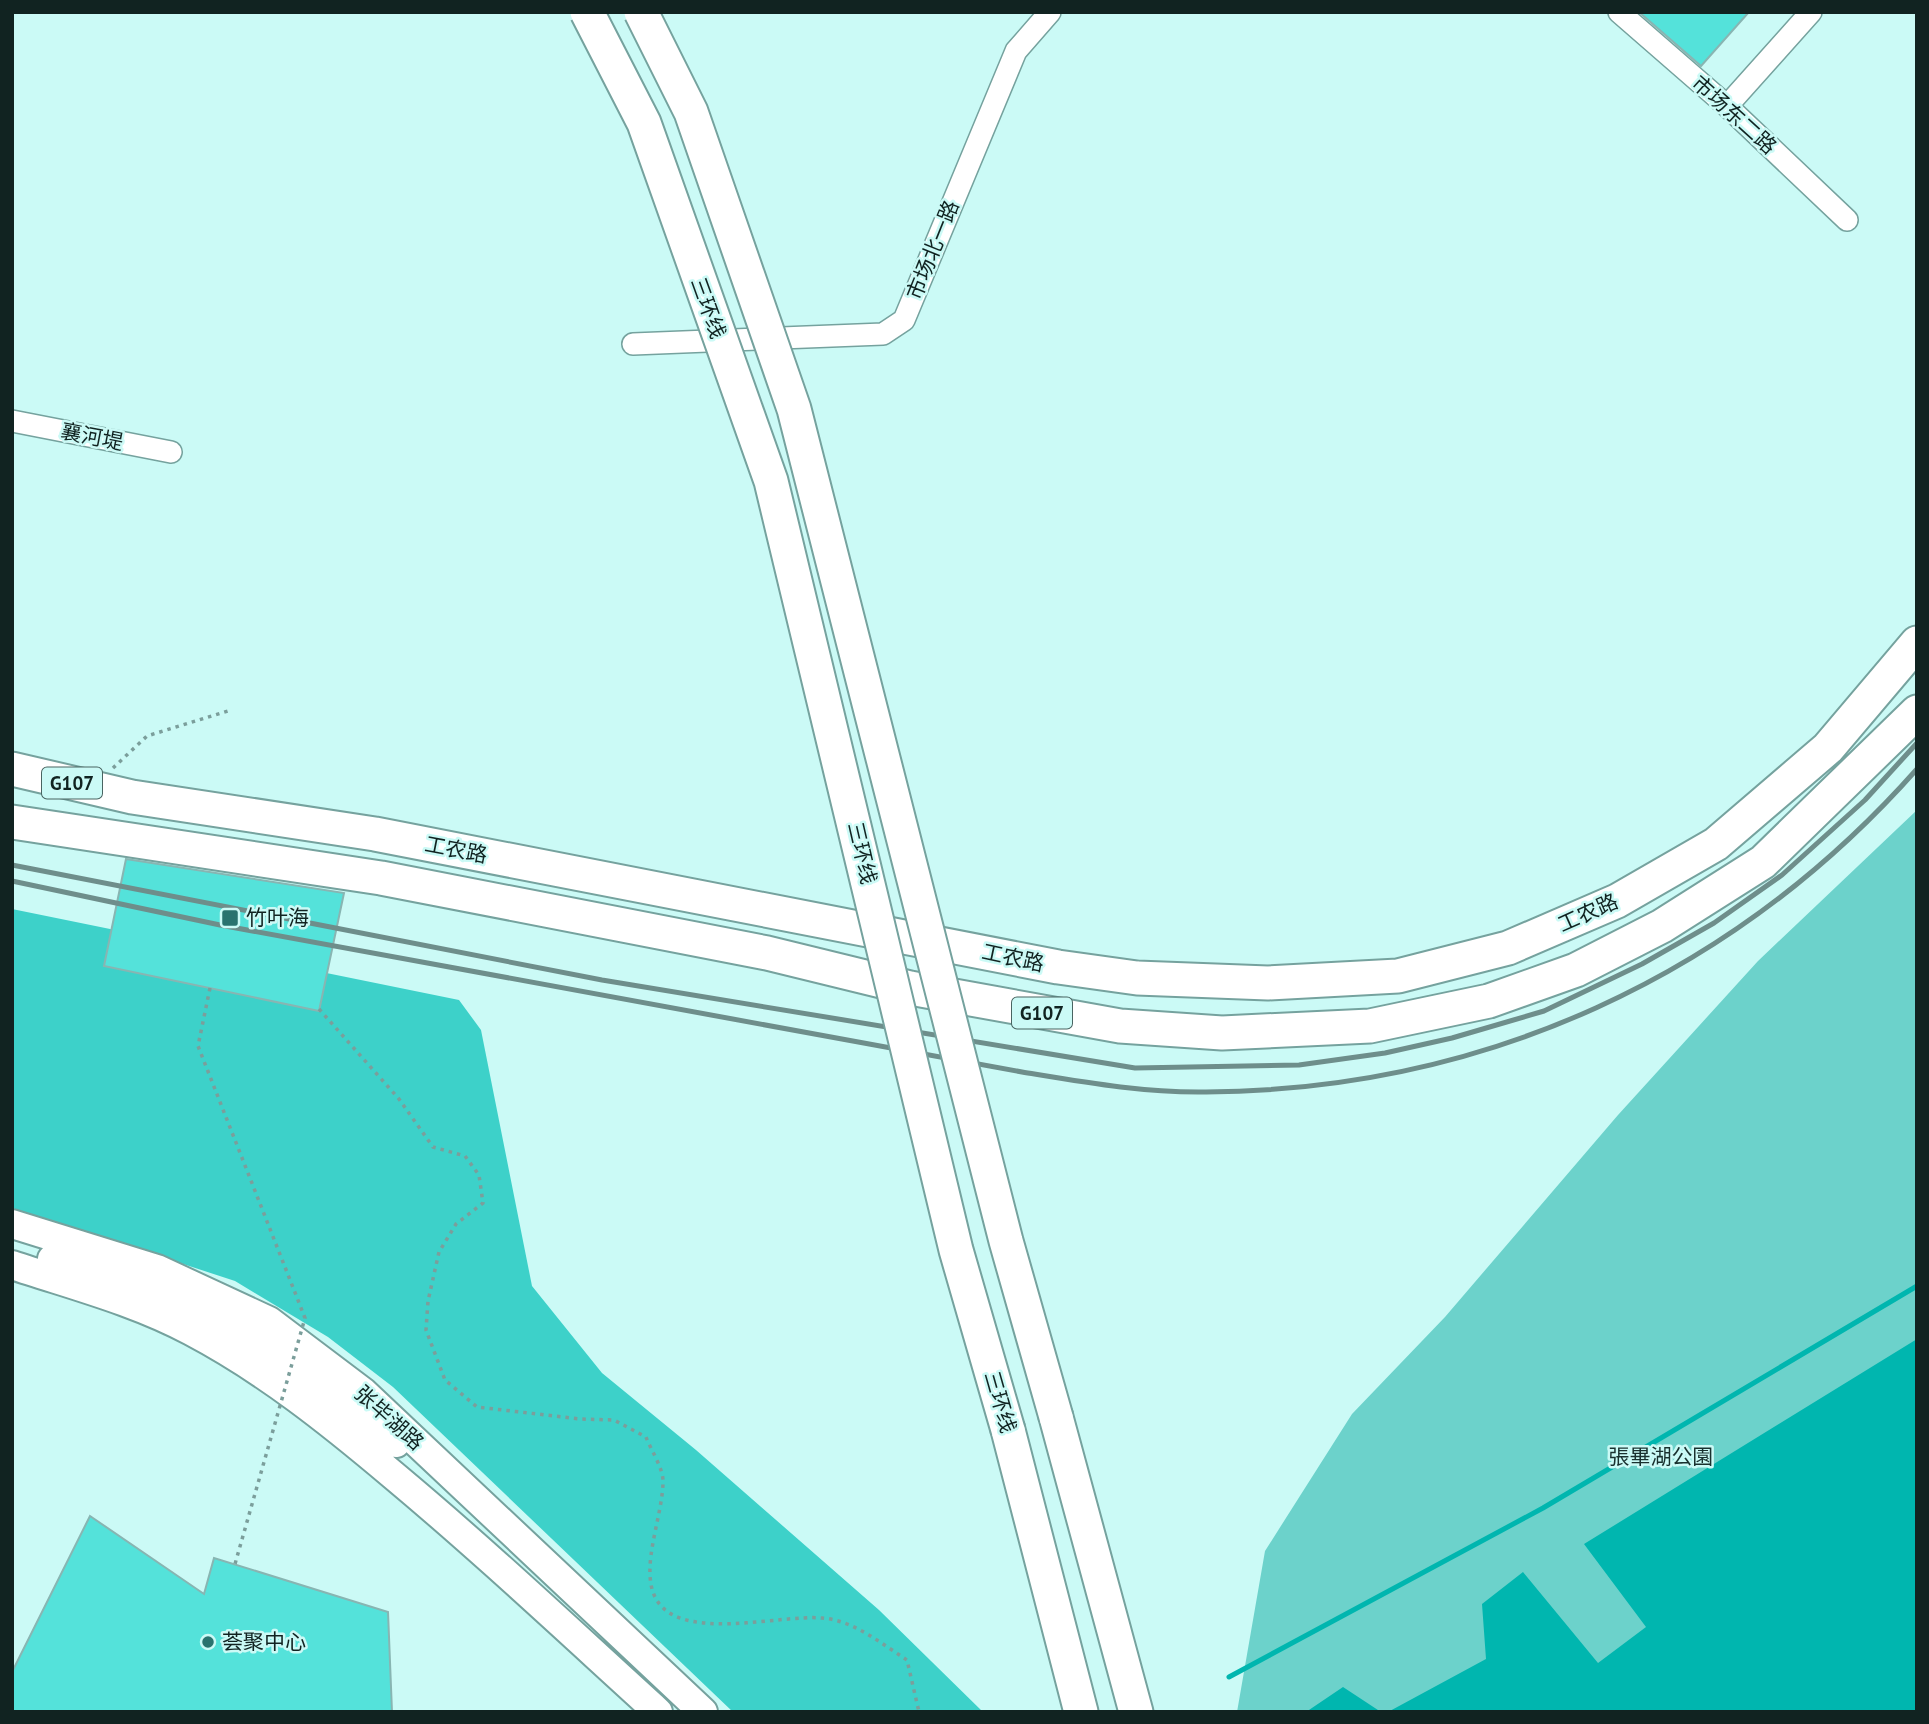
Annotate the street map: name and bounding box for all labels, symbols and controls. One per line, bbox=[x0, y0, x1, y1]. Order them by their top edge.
street label: 市场东二路 bbox=[1686, 69, 1782, 160]
street label: 市场北一路 bbox=[900, 196, 965, 304]
street label: 三环线 bbox=[685, 274, 732, 342]
street label: 襄河堤 bbox=[59, 417, 126, 456]
road number: G107 bbox=[42, 768, 102, 798]
street label: 三环线 bbox=[842, 819, 883, 887]
street label: 工农路 bbox=[423, 830, 490, 869]
street label: 工农路 bbox=[1554, 887, 1622, 938]
place label: 竹叶海 bbox=[246, 904, 309, 931]
marker: 竹叶海 bbox=[220, 908, 240, 928]
street label: 工农路 bbox=[979, 938, 1047, 977]
road number: G107 bbox=[1012, 998, 1072, 1028]
street label: 三环线 bbox=[979, 1368, 1022, 1436]
street label: 张毕湖路 bbox=[349, 1379, 430, 1456]
park label: 張畢湖公園 bbox=[1609, 1443, 1714, 1470]
place label: 荟聚中心 bbox=[222, 1628, 306, 1655]
marker: 荟聚中心 bbox=[200, 1634, 216, 1650]

